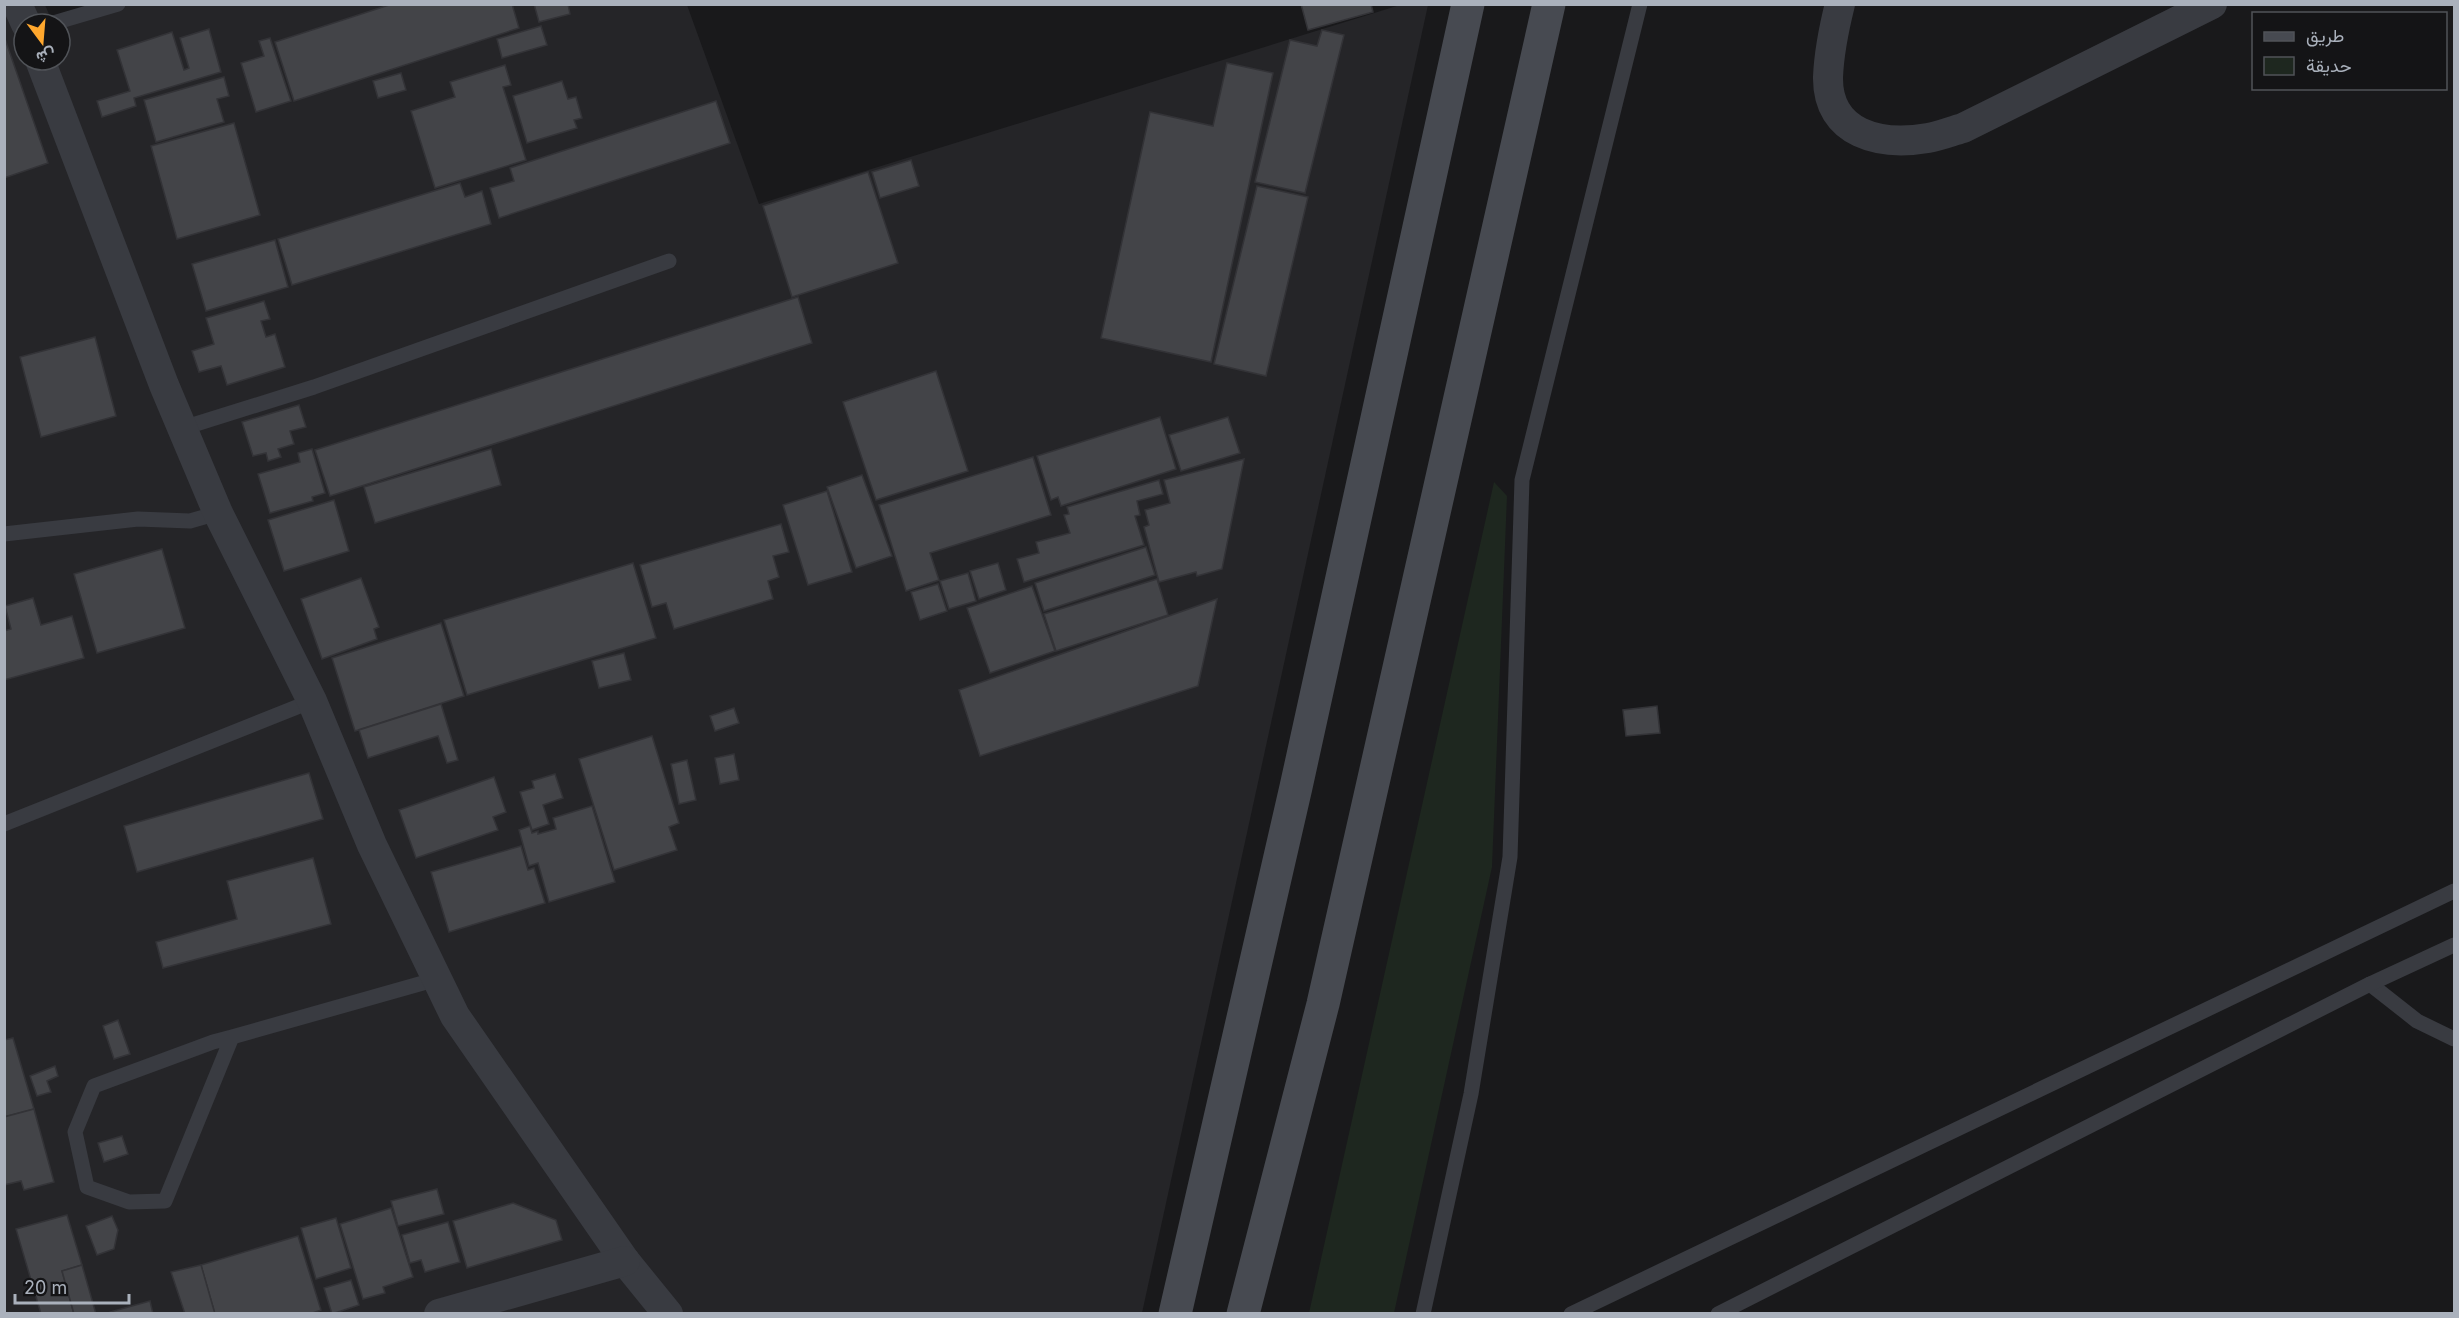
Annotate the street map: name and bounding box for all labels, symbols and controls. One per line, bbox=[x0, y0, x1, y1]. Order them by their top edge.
north arrow bbox=[12, 12, 72, 72]
legend bbox=[2252, 12, 2447, 90]
text: طريق bbox=[2306, 25, 2344, 47]
text: ش bbox=[34, 44, 58, 69]
text: حديقة bbox=[2306, 55, 2352, 76]
scale bar bbox=[15, 1267, 129, 1305]
text: 20 m bbox=[24, 1277, 67, 1298]

